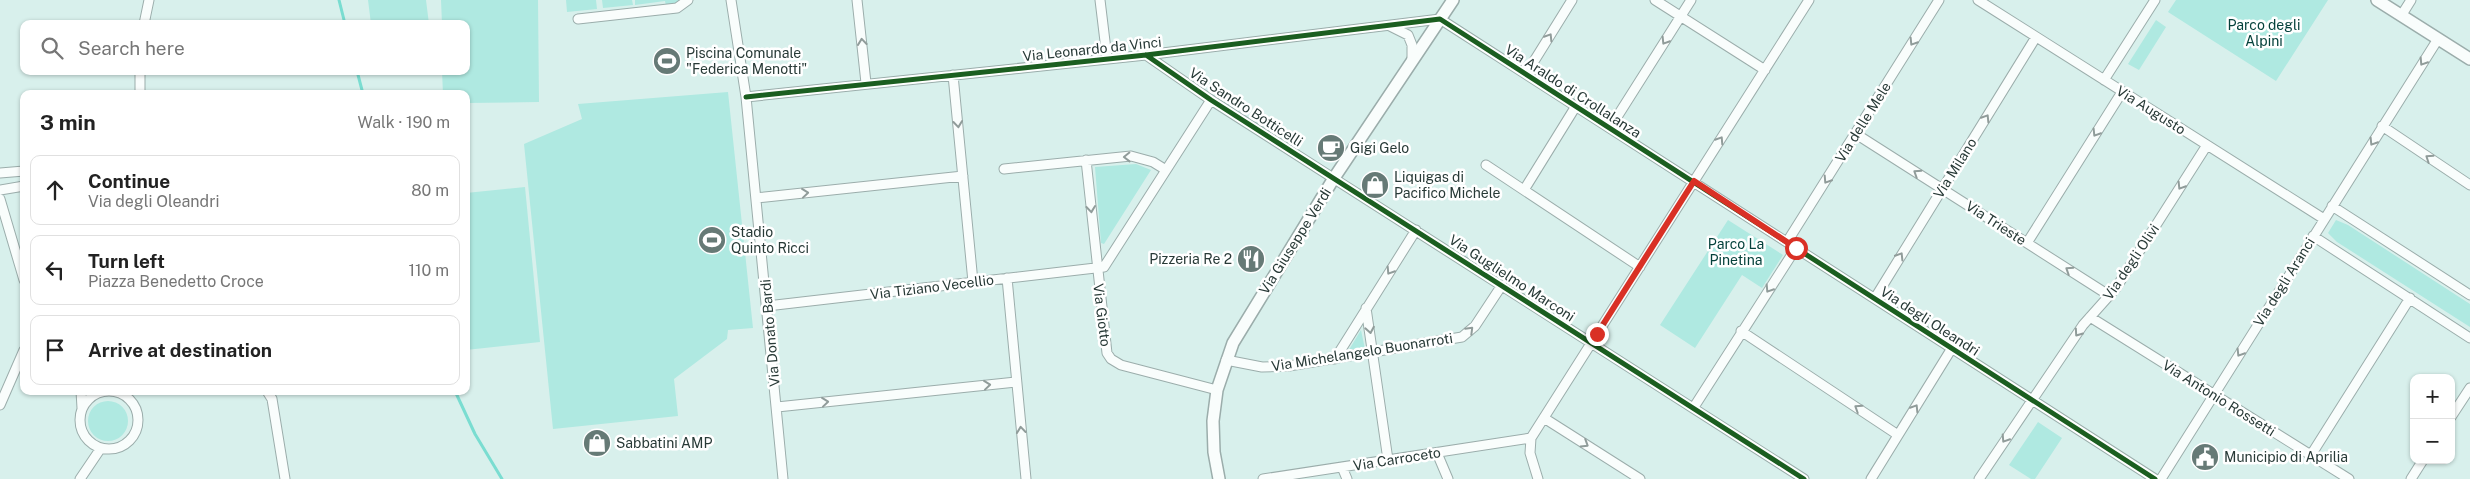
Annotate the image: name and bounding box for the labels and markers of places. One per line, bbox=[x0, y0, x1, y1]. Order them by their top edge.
place label: Piscina Comunale "Federica Menotti" bbox=[686, 45, 807, 77]
sports icon: Piscina Comunale "Federica Menotti" bbox=[652, 46, 682, 76]
cafe icon: Gigi Gelo bbox=[1316, 133, 1346, 163]
place label: Gigi Gelo bbox=[1350, 140, 1409, 156]
place label: Liquigas di Pacifico Michele bbox=[1394, 169, 1501, 201]
shop icon: Liquigas di Pacifico Michele bbox=[1360, 170, 1390, 200]
place label: Stadio Quinto Ricci bbox=[731, 224, 809, 256]
sports icon: Stadio Quinto Ricci bbox=[697, 225, 727, 255]
restaurant icon: Pizzeria Re 2 bbox=[1236, 244, 1266, 274]
place label: Pizzeria Re 2 bbox=[1149, 251, 1232, 267]
shop icon: Sabbatini AMP bbox=[582, 428, 612, 458]
place label: Sabbatini AMP bbox=[616, 435, 712, 451]
public building icon: Municipio di Aprilia bbox=[2190, 442, 2220, 472]
place label: Municipio di Aprilia bbox=[2224, 449, 2348, 465]

